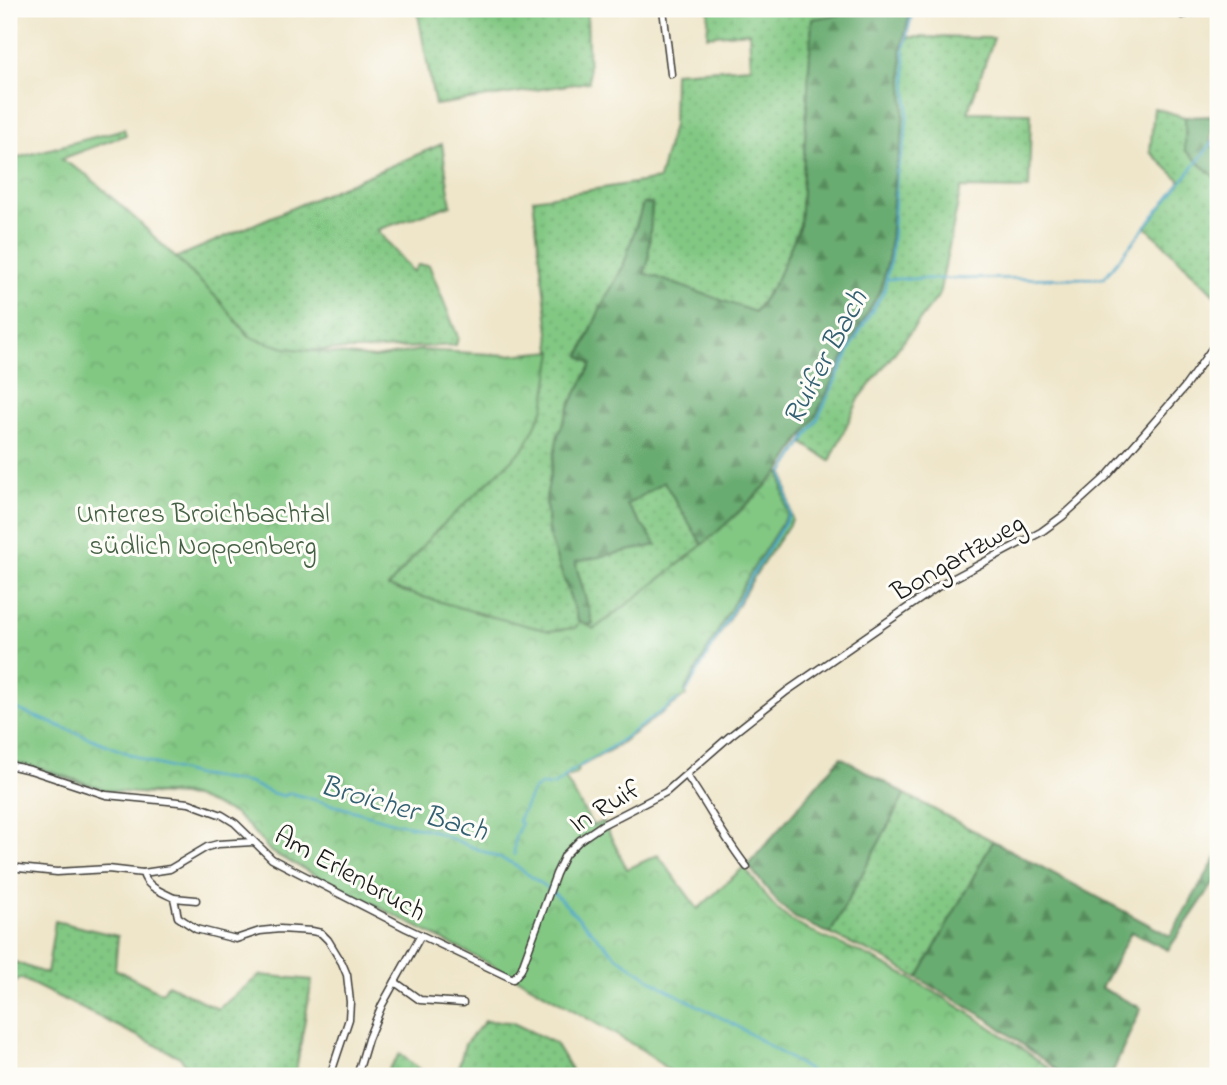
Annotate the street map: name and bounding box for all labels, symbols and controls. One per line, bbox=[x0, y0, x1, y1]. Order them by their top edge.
water label: Ruifer Bach bbox=[773, 282, 881, 434]
park label: Unteres Broichbachtal südlich Noppenberg bbox=[76, 495, 330, 568]
street label: Bongartzweg bbox=[883, 504, 1033, 614]
water label: Broicher Bach bbox=[314, 765, 493, 855]
street label: In Ruif bbox=[562, 771, 649, 845]
street label: Am Erlenbruch bbox=[266, 816, 433, 934]

